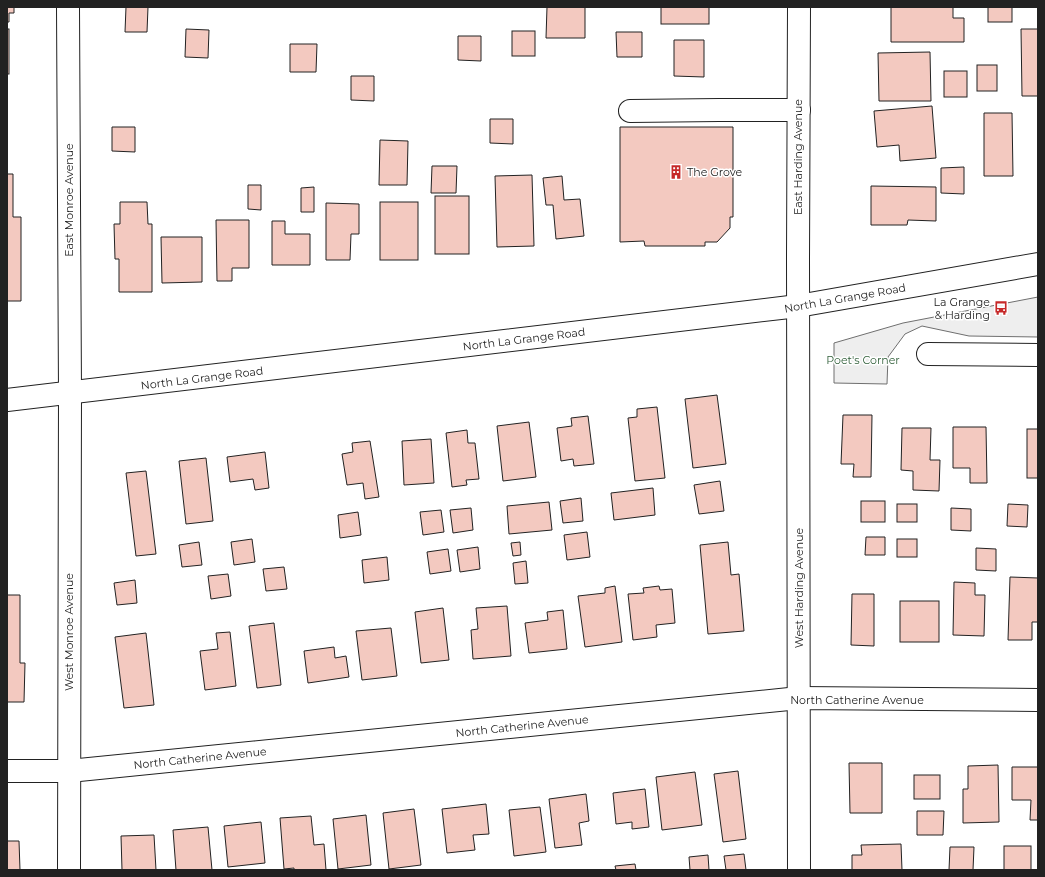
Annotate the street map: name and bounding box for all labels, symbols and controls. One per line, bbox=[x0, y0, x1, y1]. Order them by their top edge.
street label: East Harding Avenue bbox=[791, 99, 805, 215]
street label: East Monroe Avenue bbox=[62, 143, 76, 257]
building icon: The Grove bbox=[668, 164, 684, 180]
place label: The Grove bbox=[687, 165, 743, 179]
street label: North La Grange Road bbox=[783, 280, 907, 316]
place label: La Grange & Harding bbox=[934, 295, 990, 322]
bus stop icon: La Grange & Harding bbox=[993, 300, 1009, 316]
street label: North La Grange Road bbox=[462, 325, 586, 353]
park label: Poet's Corner bbox=[826, 353, 900, 367]
street label: North La Grange Road bbox=[140, 364, 264, 392]
street label: West Harding Avenue bbox=[792, 527, 806, 648]
street label: West Monroe Avenue bbox=[62, 573, 76, 691]
street label: North Catherine Avenue bbox=[790, 693, 924, 707]
street label: North Catherine Avenue bbox=[455, 712, 590, 740]
street label: North Catherine Avenue bbox=[133, 744, 268, 772]

